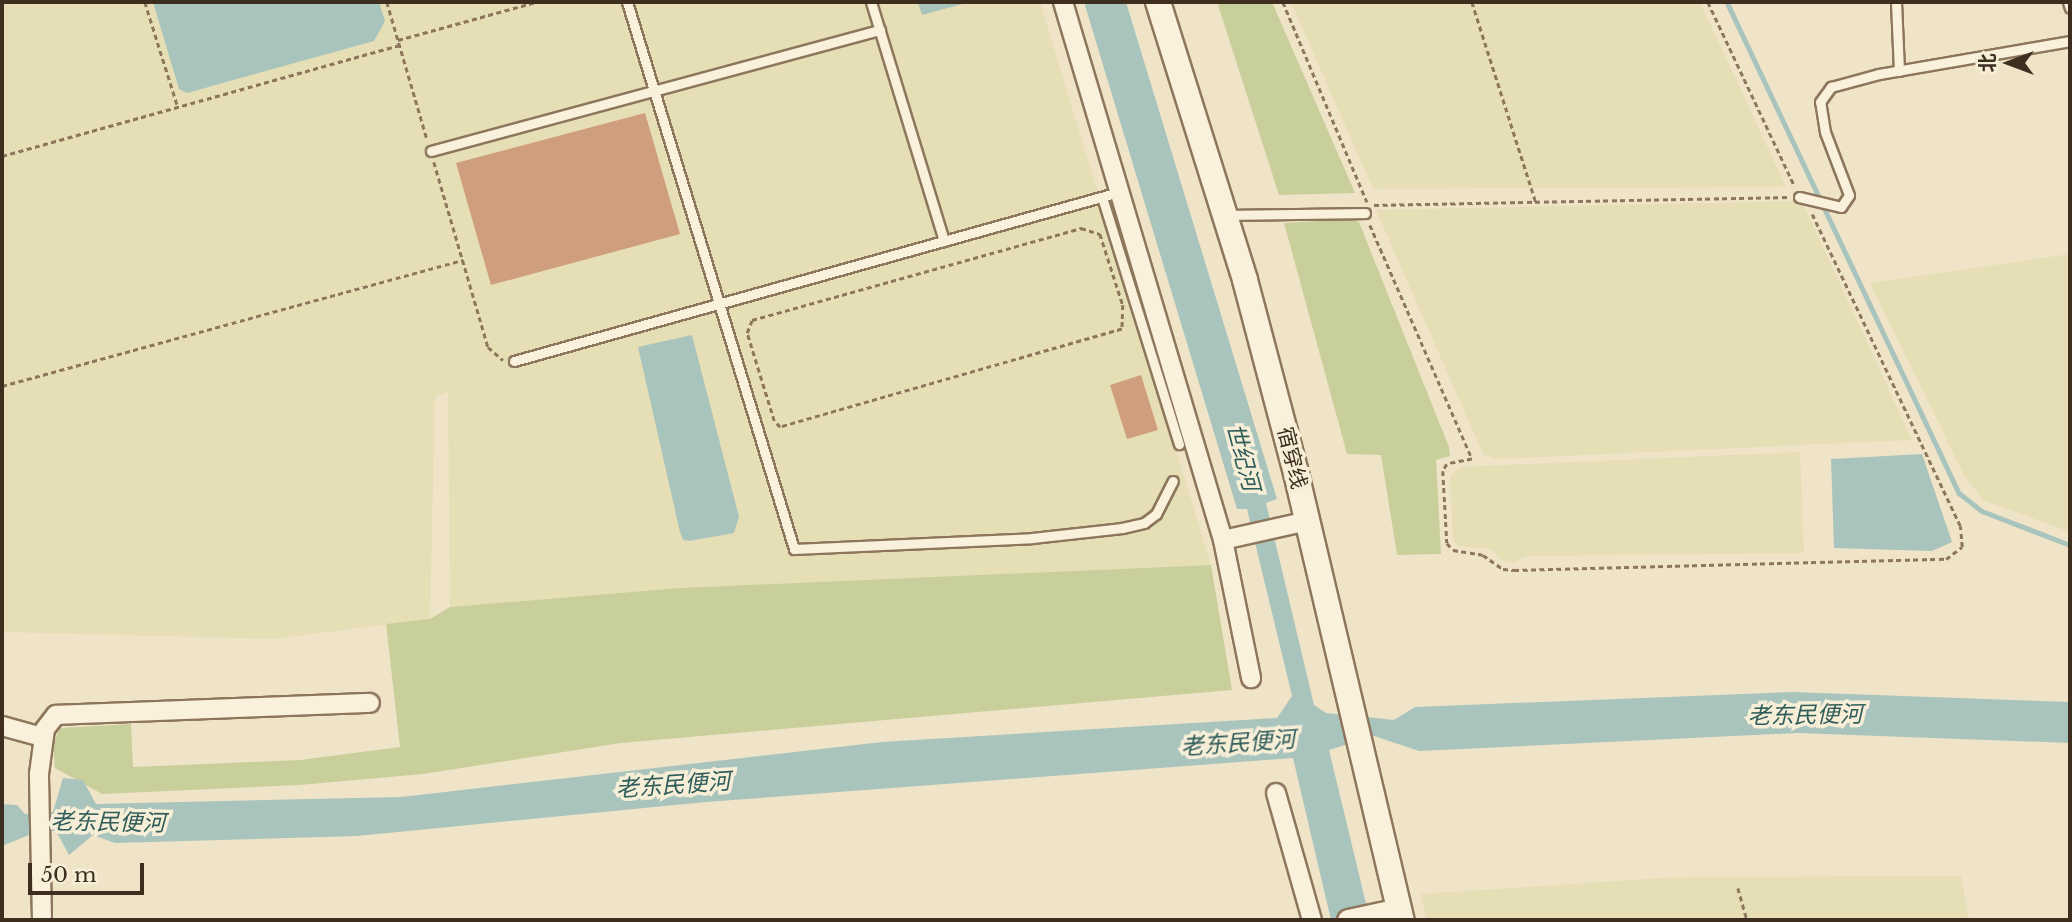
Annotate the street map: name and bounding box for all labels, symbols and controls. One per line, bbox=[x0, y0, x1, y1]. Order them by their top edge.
north arrow bbox=[1974, 28, 2044, 98]
text: 北 bbox=[1976, 54, 1999, 73]
water label: 世纪河 bbox=[1221, 420, 1265, 494]
street label: 宿穿线 bbox=[1272, 424, 1312, 492]
water label: 老东民便河 bbox=[1747, 700, 1863, 730]
water label: 老东民便河 bbox=[1180, 725, 1296, 761]
water label: 老东民便河 bbox=[615, 767, 731, 803]
water label: 老东民便河 bbox=[50, 807, 166, 837]
scale bar bbox=[32, 848, 147, 892]
text: 50 m bbox=[41, 862, 96, 888]

